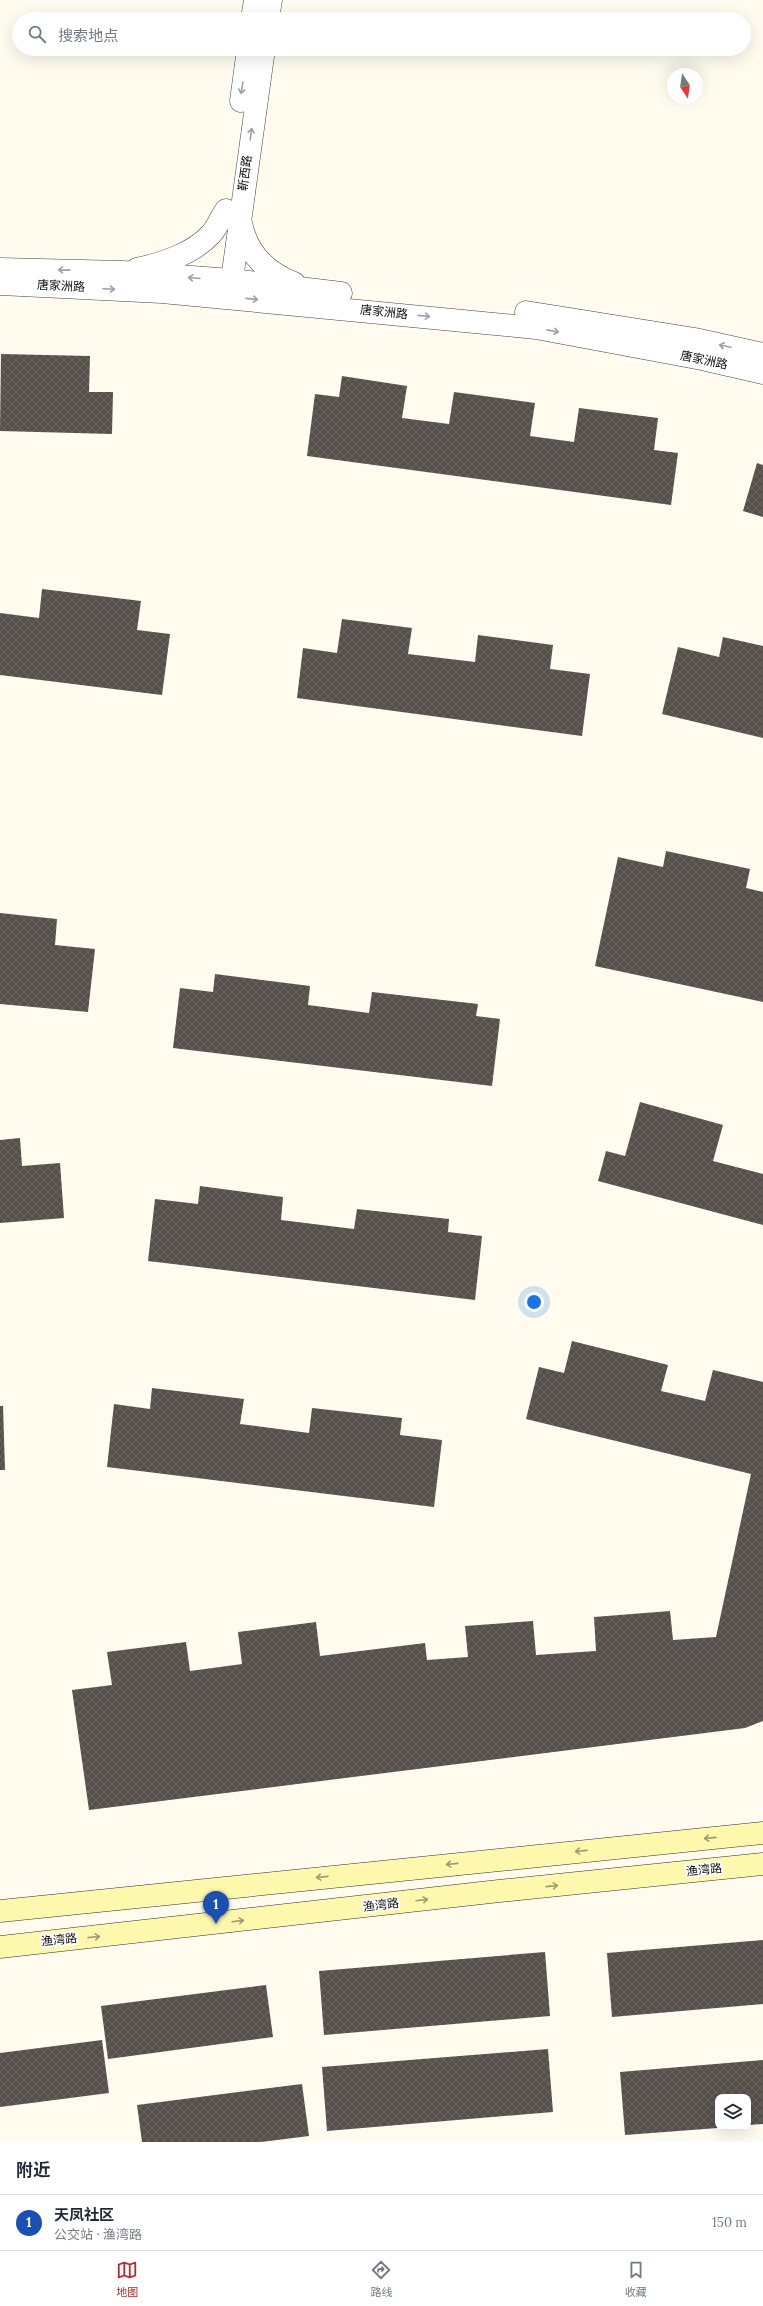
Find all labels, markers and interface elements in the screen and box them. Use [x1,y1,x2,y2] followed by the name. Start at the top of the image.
[12,12,751,56] search box
[26,23,48,45] icon: search
[58,26,118,45] text: 搜索地点
[667,68,703,104] north arrow
[238,81,246,94] one-way arrow
[247,128,255,141] one-way arrow
[235,154,254,192] street label: 靳西路
[58,267,71,274] one-way arrow
[188,274,201,281] one-way arrow
[37,277,85,294] street label: 唐家洲路
[102,285,115,292] one-way arrow
[245,296,258,303] one-way arrow
[359,302,409,321] street label: 唐家洲路
[417,313,430,320] one-way arrow
[546,327,559,335] one-way arrow
[719,341,732,349] one-way arrow
[679,347,729,372] street label: 唐家洲路
[524,1292,544,1312] your location
[704,1834,717,1842] one-way arrow
[575,1847,588,1855] one-way arrow
[685,1860,723,1879] street label: 渔湾路
[446,1861,459,1868] one-way arrow
[316,1874,329,1881] one-way arrow
[545,1882,558,1889] one-way arrow
[203,1891,229,1924] pin: 1
[362,1895,400,1914] street label: 渔湾路
[415,1896,428,1904] one-way arrow
[231,1917,244,1925] one-way arrow
[40,1930,78,1949] street label: 渔湾路
[87,1933,100,1940] one-way arrow
[715,2094,751,2130] map controls
[715,2094,751,2130] button: layers
[16,2159,50,2181] text: 附近
[54,2205,114,2224] text: 天凤社区
[26,2214,32,2231] text: 1
[712,2214,747,2231] text: 150 m
[54,2226,142,2243] text: 公交站 · 渔湾路
[116,2259,138,2299] tab: 地图
[370,2259,392,2299] tab: 路线
[625,2259,647,2299] tab: 收藏

